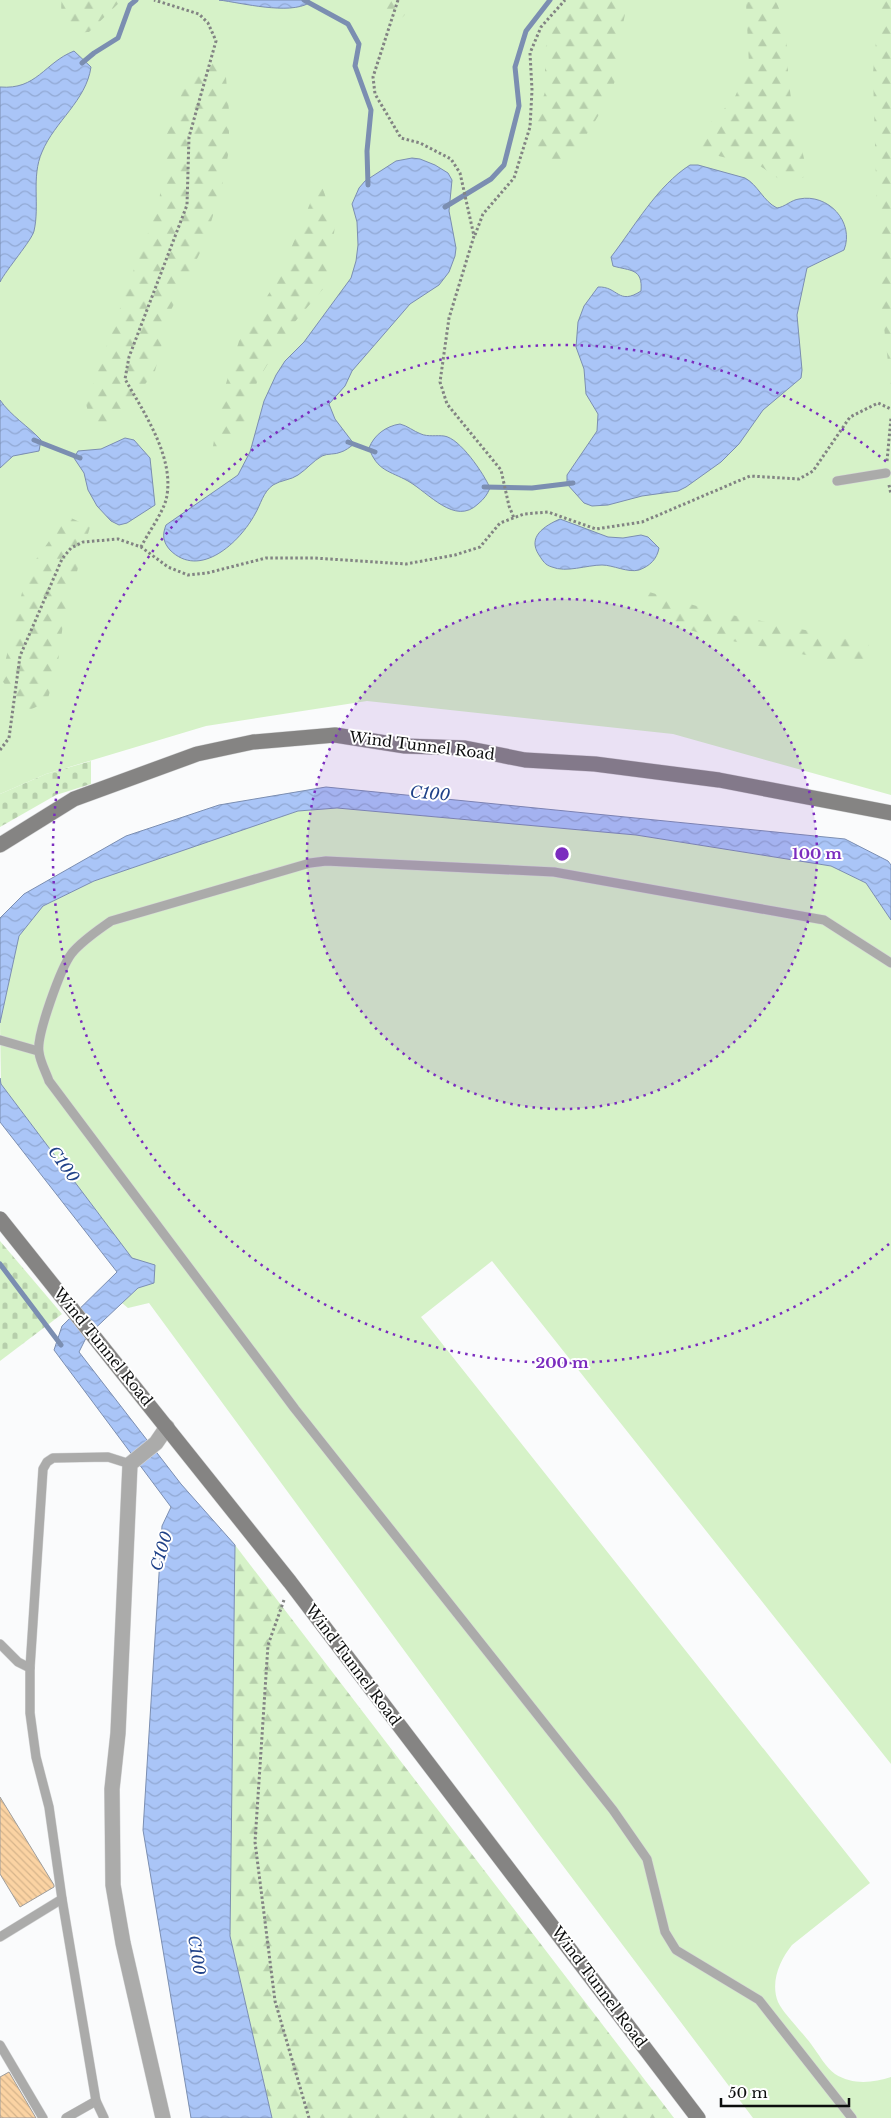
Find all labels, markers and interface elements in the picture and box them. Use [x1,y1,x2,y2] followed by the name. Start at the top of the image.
[347,727,496,764] street label: Wind Tunnel Road
[409,781,451,805] water label: C100
[792,844,842,863] text: 100 m
[553,845,571,863] centre of rings
[44,1142,84,1186] water label: C100
[49,1283,157,1410] street label: Wind Tunnel Road
[536,1353,589,1372] text: 200 m
[146,1528,177,1573] water label: C100
[301,1600,405,1729] street label: Wind Tunnel Road
[547,1922,651,2051] street label: Wind Tunnel Road
[184,1934,210,1977] water label: C100
[721,2076,848,2108] scale bar
[728,2083,768,2102] text: 50 m

